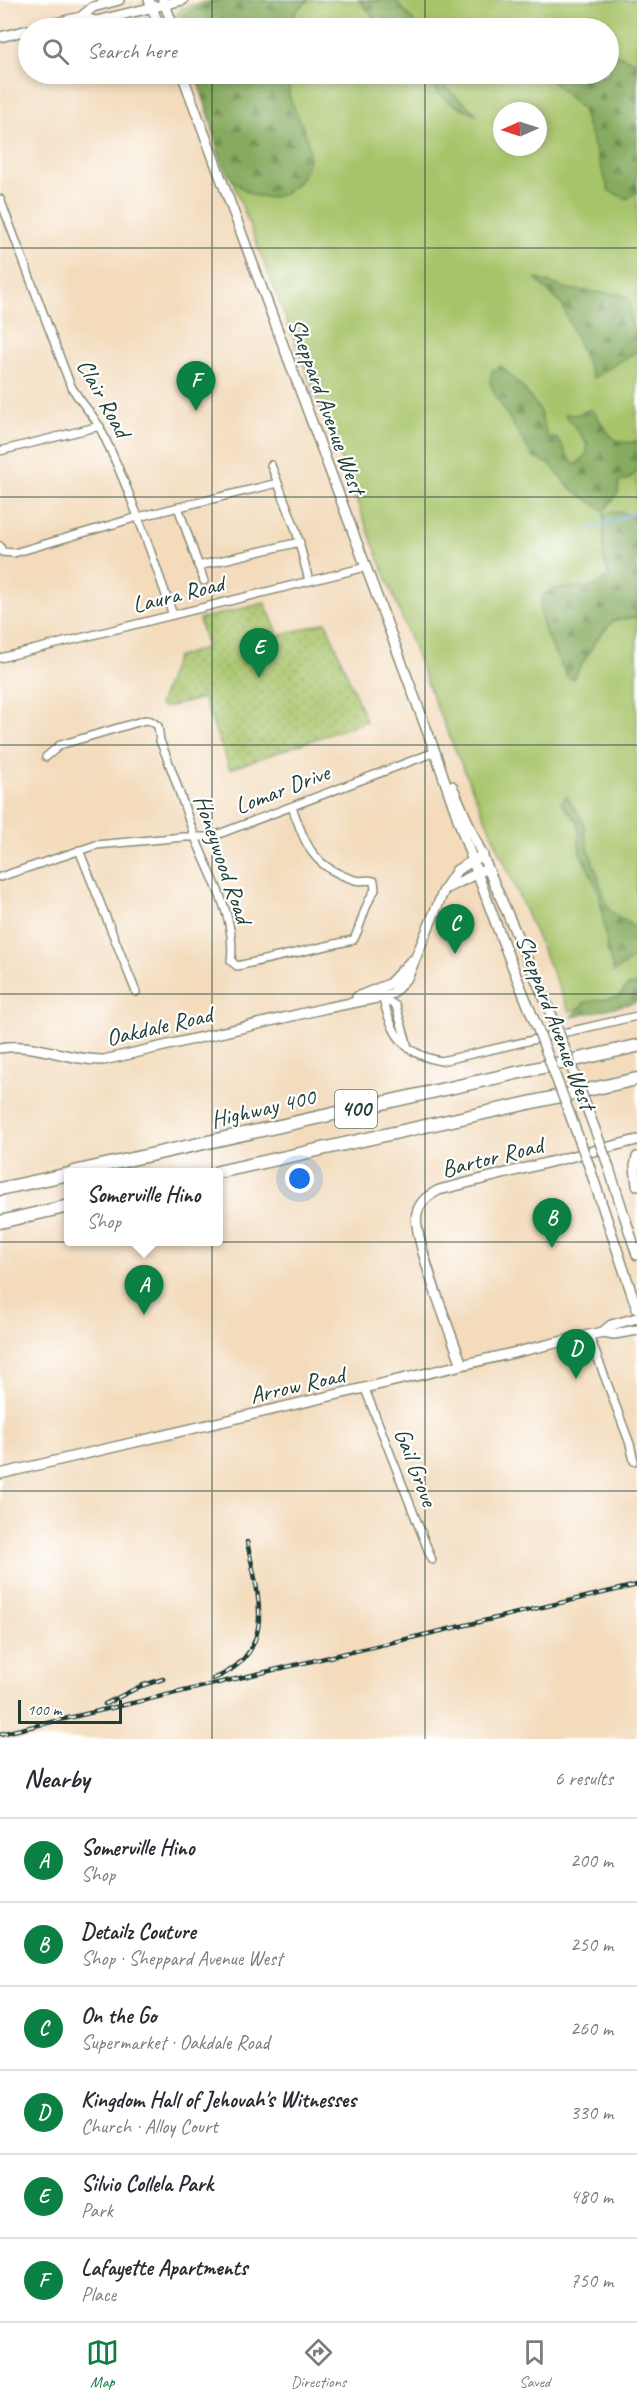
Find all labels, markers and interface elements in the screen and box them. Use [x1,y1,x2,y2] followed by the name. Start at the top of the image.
[18,18,619,84] search box
[39,35,72,68] icon: search
[87,37,177,65] text: Search here
[493,102,547,156] north arrow
[281,314,374,501] street label: Sheppard Avenue West
[70,353,140,446] street label: Clair Road
[176,362,216,411] pin: F
[129,567,230,620] street label: Laura Road
[240,628,278,678] pin: E
[230,756,336,821] street label: Lomar Drive
[187,791,260,930] street label: Honeywood Road
[436,904,474,954] pin: C
[509,930,604,1116] street label: Sheppard Avenue West
[103,998,218,1053] street label: Oakdale Road
[208,1081,320,1135] street label: Highway 400
[335,1090,377,1128] road number: 400
[438,1129,549,1184] street label: Bartor Road
[285,1164,314,1193] your location
[64,1168,223,1246] popup
[87,1181,200,1209] text: Somerville Hino
[532,1198,572,1248] pin: B
[87,1209,121,1234] text: Shop
[124,1266,164,1315] pin: A
[556,1330,596,1379] pin: D
[247,1359,351,1410] street label: Arrow Road
[387,1424,445,1512] street label: Gail Grove
[18,1697,122,1724] scale bar
[27,1700,61,1720] text: 100 m
[24,1762,89,1795] text: Nearby
[554,1766,613,1791] text: 6 results
[81,1834,195,1862] text: Somerville Hino
[38,1848,49,1873] text: A
[570,1848,613,1873] text: 200 m
[81,1862,115,1887] text: Shop
[81,1918,196,1946] text: Detailz Couture
[38,1932,49,1957] text: B
[570,1932,613,1957] text: 250 m
[81,1946,282,1971] text: Shop · Sheppard Avenue West
[81,2002,157,2030] text: On the Go
[39,2016,48,2041] text: C
[570,2016,613,2041] text: 260 m
[81,2030,269,2055] text: Supermarket · Oakdale Road
[81,2086,356,2114] text: Kingdom Hall of Jehovah's Witnesses
[38,2100,49,2125] text: D
[570,2100,613,2125] text: 330 m
[81,2114,218,2139] text: Church · Alloy Court
[81,2170,213,2198] text: Silvio Collela Park
[38,2184,49,2209] text: E
[570,2184,613,2209] text: 480 m
[81,2198,113,2223] text: Park
[81,2254,248,2282] text: Lafayette Apartments
[39,2268,48,2293] text: F
[570,2268,613,2293] text: 750 m
[81,2282,116,2307] text: Place
[86,2336,119,2392] tab: Map
[291,2336,346,2392] tab: Directions
[518,2336,551,2392] tab: Saved

